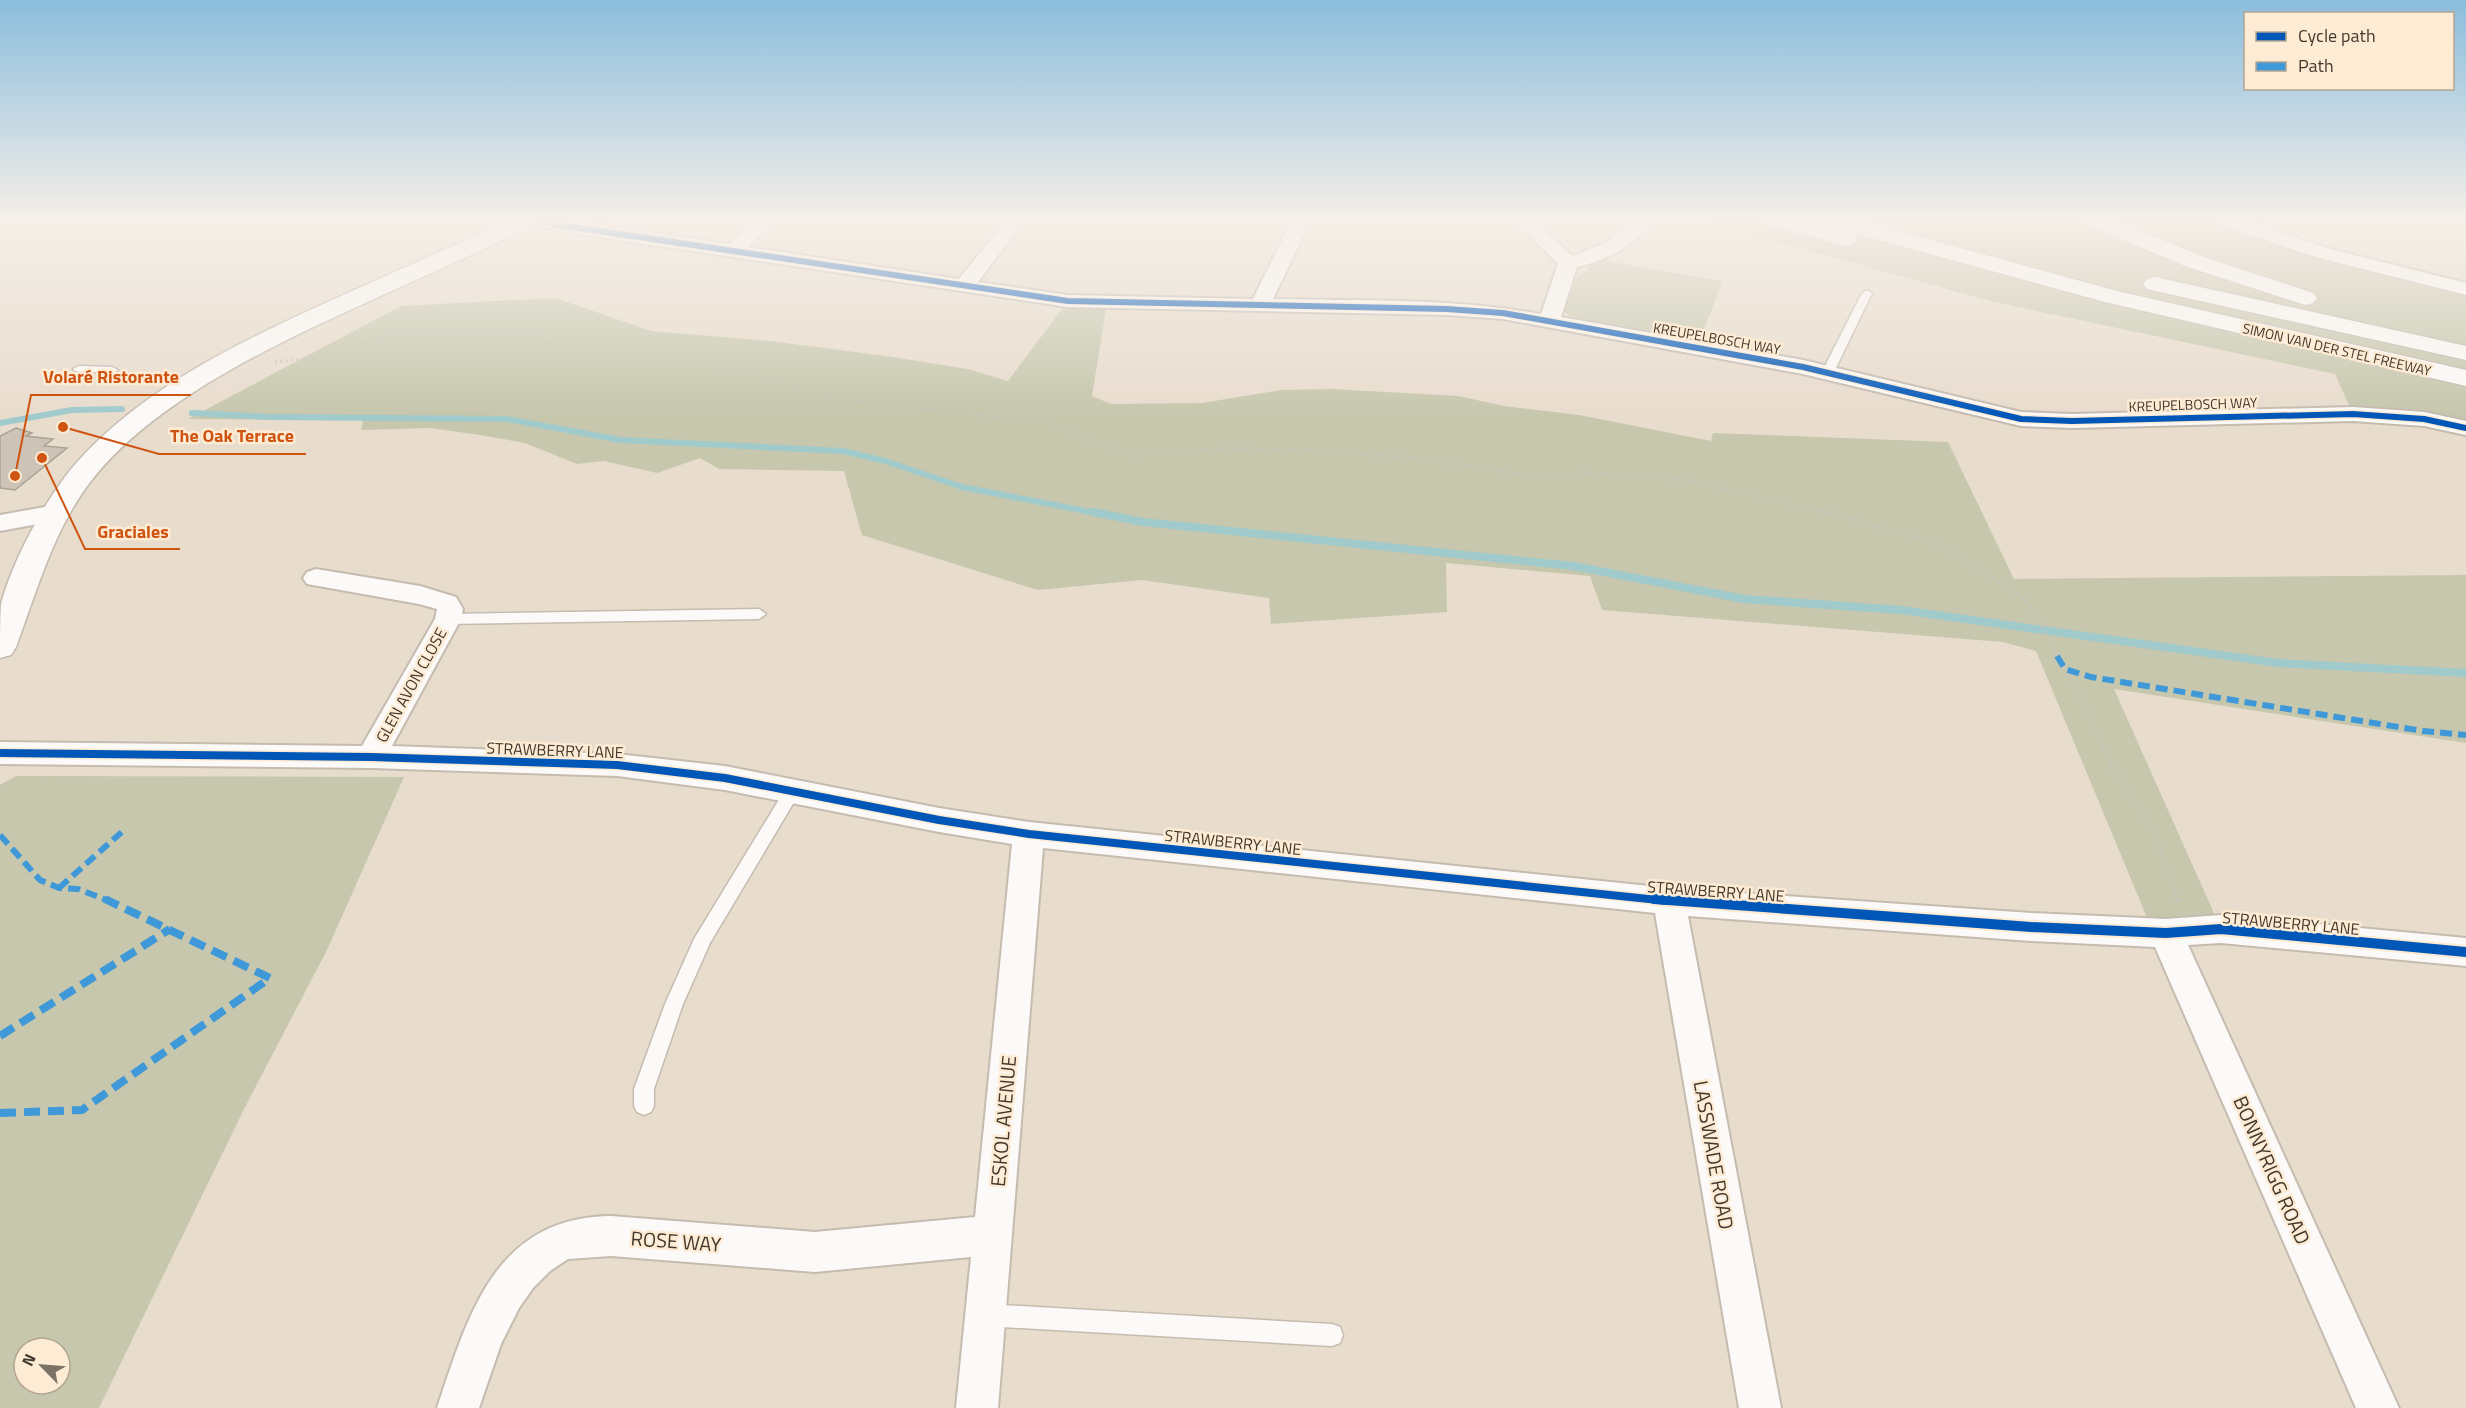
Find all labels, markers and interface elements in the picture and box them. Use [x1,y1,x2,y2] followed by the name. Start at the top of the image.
[2244,12,2454,90] legend
[2298,22,2376,49] text: Cycle path
[2298,52,2334,79] text: Path
[1652,316,1783,360] street label: KREUPELBOSCH WAY
[2241,317,2434,381] street label: SIMON VAN DER STEL FREEWAY
[31,359,191,395] callout: Volaré Ristorante
[43,363,179,390] text: Volaré Ristorante
[2128,391,2258,417] street label: KREUPELBOSCH WAY
[159,418,306,454] callout: The Oak Terrace
[170,422,294,449] text: The Oak Terrace
[85,513,180,549] callout: Graciales
[97,518,169,545] text: Graciales
[369,623,453,747] street label: GLEN AVON CLOSE
[486,736,624,764] street label: STRAWBERRY LANE
[1163,823,1303,861] street label: STRAWBERRY LANE
[1647,874,1785,908] street label: STRAWBERRY LANE
[2222,905,2361,941] street label: STRAWBERRY LANE
[982,1054,1024,1188] street label: ESKOL AVENUE
[1686,1078,1742,1232] street label: LASSWADE ROAD
[2225,1091,2319,1249] street label: BONNYRIGG ROAD
[630,1222,723,1260] street label: ROSE WAY
[12,1336,72,1396] north arrow
[15,1350,42,1370] text: N

